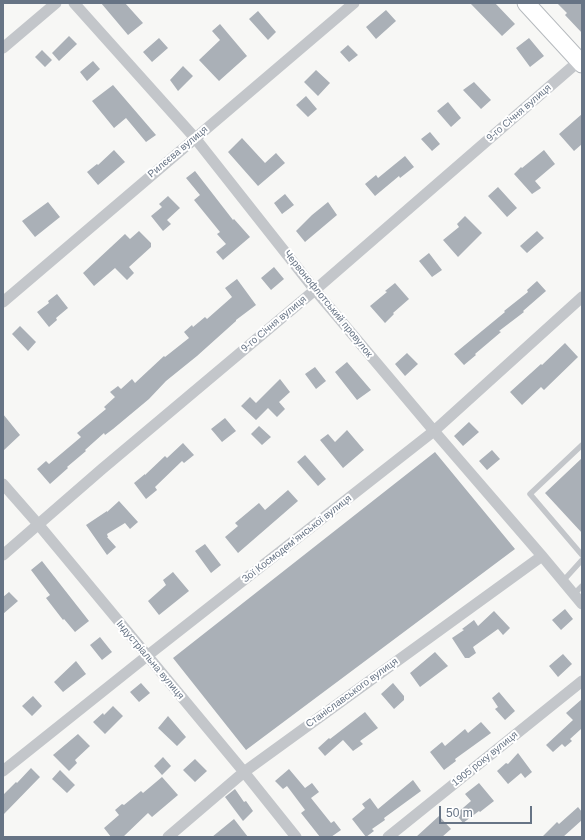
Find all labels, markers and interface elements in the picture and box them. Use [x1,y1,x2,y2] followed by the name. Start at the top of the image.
[484,82,554,144] street label: 9-го Січня вулиця
[146,124,210,180] street label: Рилєєва вулиця
[281,248,375,360] street label: Червонофлотський провулок
[239,293,309,355] street label: 9-го Січня вулиця
[240,493,354,585] street label: Зої Космодем’янської вулиця
[113,618,187,702] street label: Індустріальна вулиця
[304,656,400,730] street label: Станіславського вулиця
[450,729,520,789] street label: 1905 року вулиця
[441,798,534,824] scale bar
[446,806,473,820] text: 50 m

